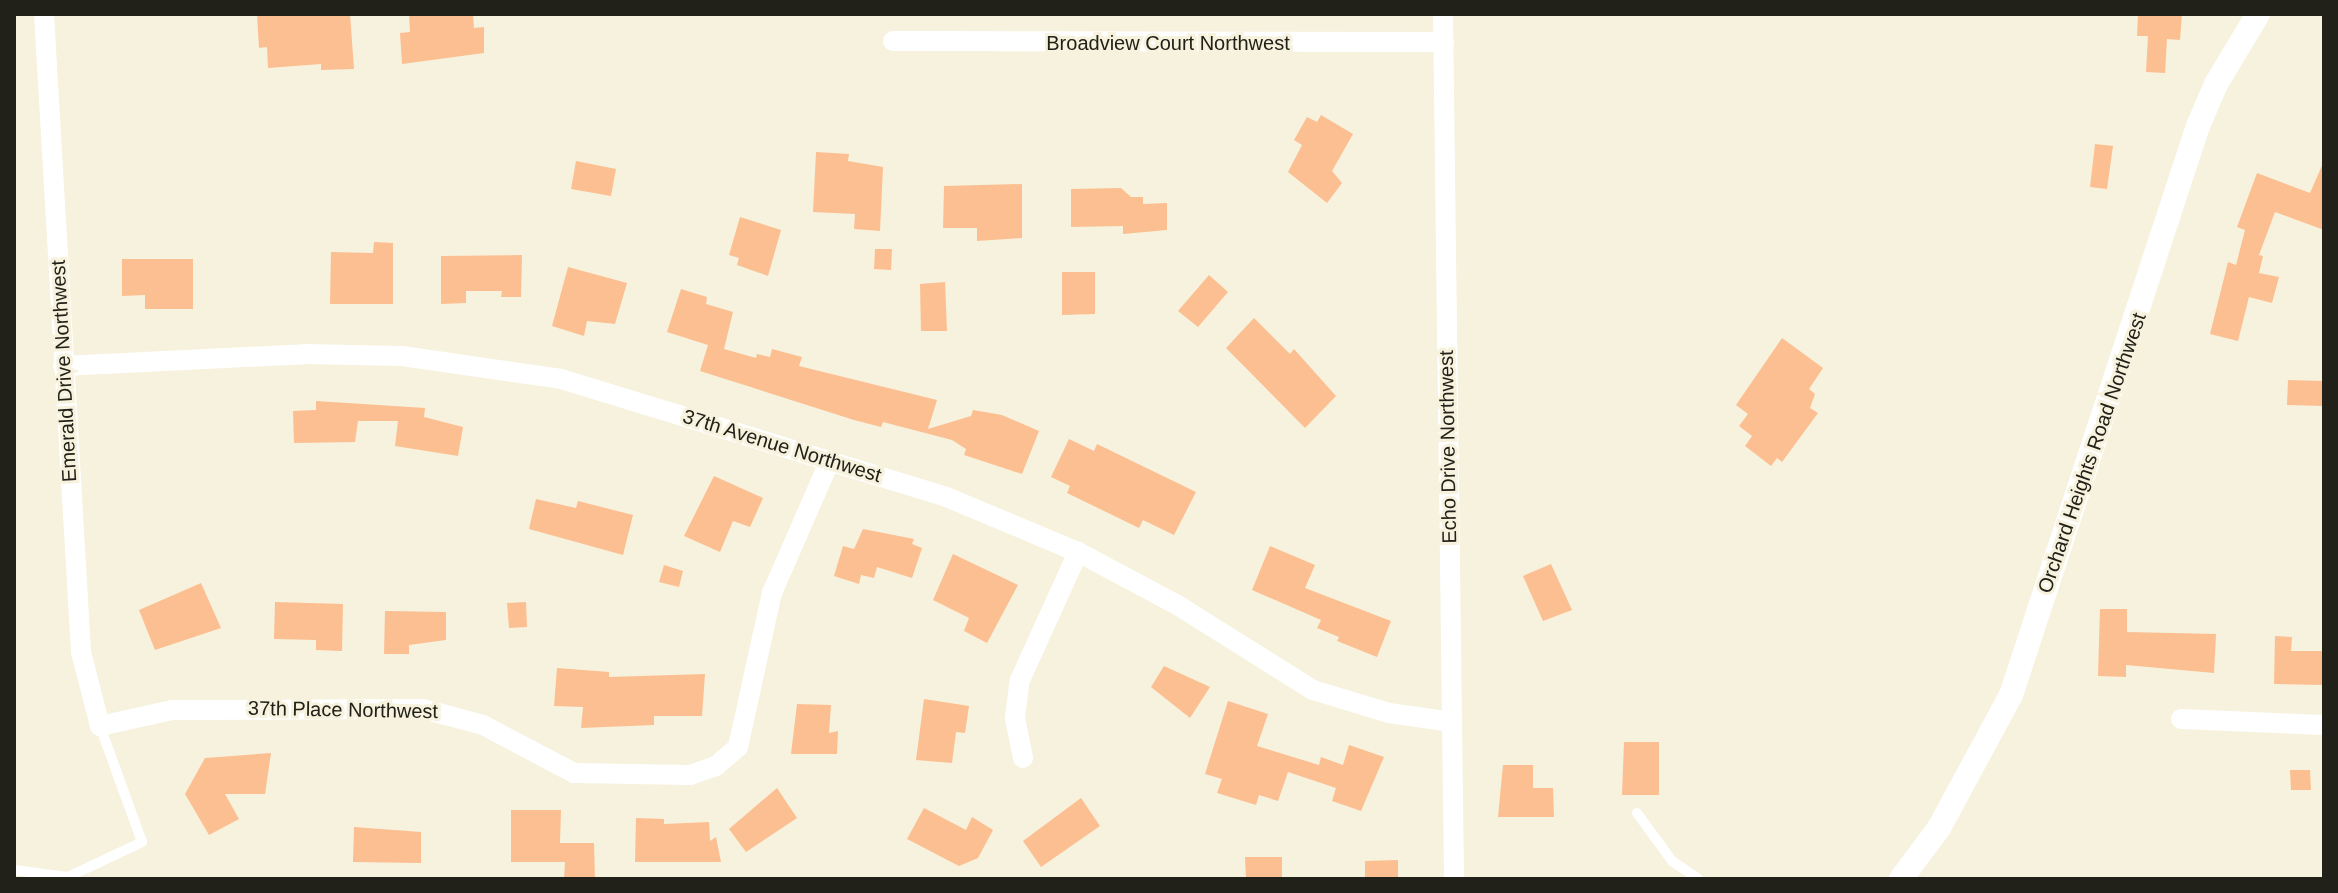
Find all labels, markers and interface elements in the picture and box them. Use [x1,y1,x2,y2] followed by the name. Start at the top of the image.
[1046,31,1290,55] street label: Broadview Court Northwest
[46,259,82,483] street label: Emerald Drive Northwest
[2033,310,2151,596] street label: Orchard Heights Road Northwest
[1434,350,1462,544] street label: Echo Drive Northwest
[679,404,885,488] street label: 37th Avenue Northwest
[248,696,438,724] street label: 37th Place Northwest

